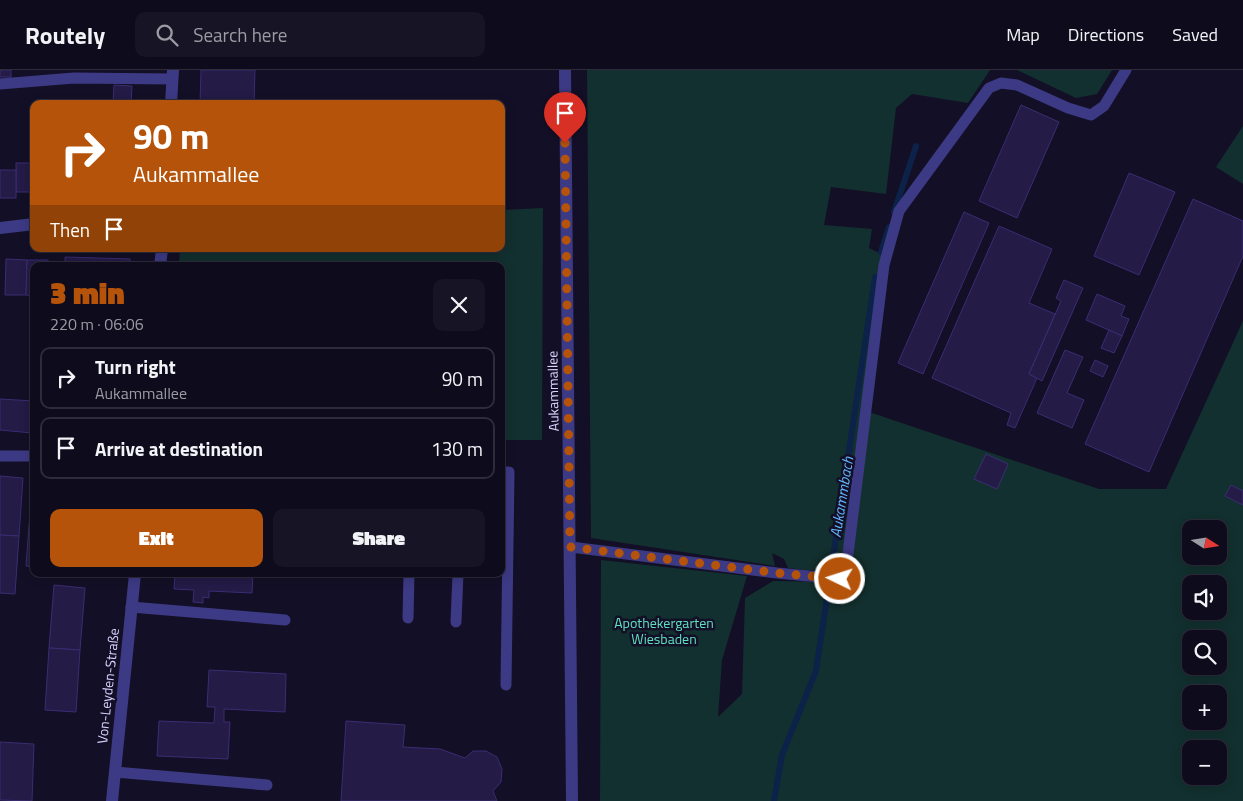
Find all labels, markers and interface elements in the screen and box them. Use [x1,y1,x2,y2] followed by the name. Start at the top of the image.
[135,12,485,57] search box
[25,17,105,53] text: Routely
[193,20,287,49] text: Search here
[153,21,181,49] icon: search
[1006,21,1040,48] text: Map
[1068,21,1144,48] text: Directions
[1172,21,1218,48] text: Saved
[544,92,586,143] pin
[551,99,579,127] icon: arrive
[133,109,209,163] text: 90 m
[50,120,115,185] icon: right
[133,157,259,191] text: Aukammallee
[50,215,90,244] text: Then
[100,215,128,243] icon: arrive
[50,270,125,316] text: 3 min
[433,279,485,331] button: close
[50,312,144,336] text: 220 m · 06:06
[541,351,564,431] street label: Aukammallee
[95,352,176,381] text: Turn right
[52,364,80,392] icon: right
[442,364,483,393] text: 90 m
[95,381,187,405] text: Aukammallee
[52,434,80,462] icon: arrive
[95,434,263,463] text: Arrive at destination
[431,434,483,463] text: 130 m
[824,454,859,539] water label: Aukammbach
[50,509,263,567] button: Exit
[273,509,485,567] button: Share
[1182,520,1228,565] north arrow
[1182,520,1227,785] map controls
[813,552,865,604] position arrow
[1182,575,1227,620] button: sound
[614,612,714,649] park label: Apothekergarten Wiesbaden
[91,627,124,745] street label: Von-Leyden-Straße
[1182,630,1227,675] button: search
[1182,685,1227,730] button: +
[1182,740,1227,785] button: −

